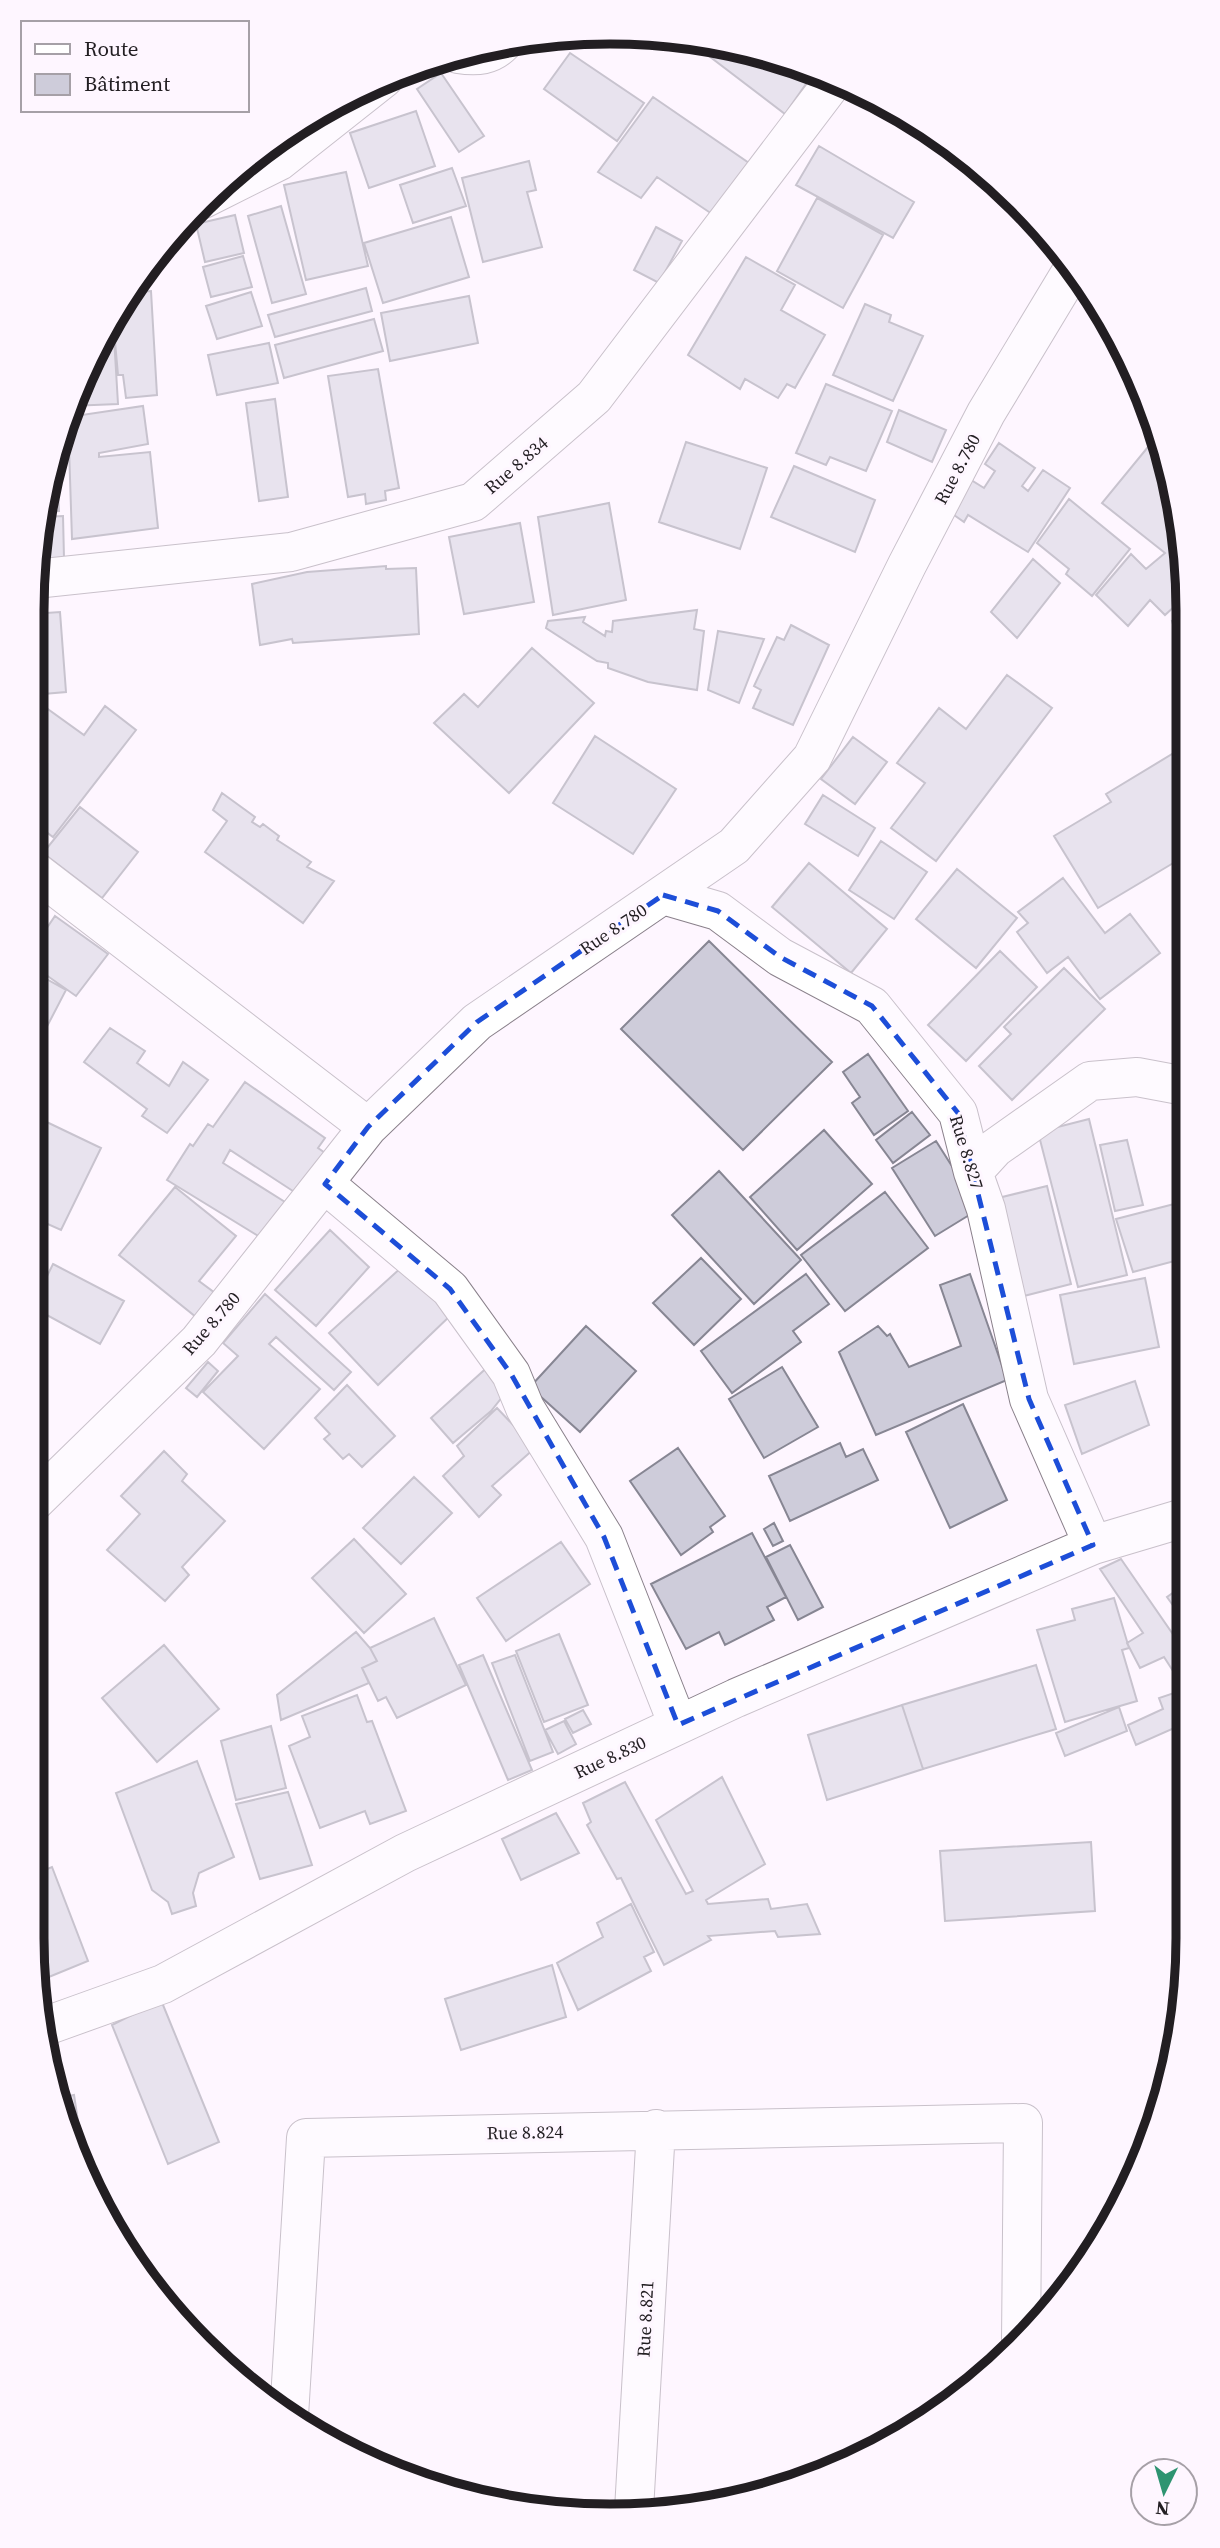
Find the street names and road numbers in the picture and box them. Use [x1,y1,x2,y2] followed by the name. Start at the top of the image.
[928,429,986,509] street label: Rue 8.780
[479,430,553,500] street label: Rue 8.834
[574,897,652,961] street label: Rue 8.780
[944,1112,990,1192] street label: Rue 8.827
[176,1286,246,1360] street label: Rue 8.780
[570,1729,650,1785] street label: Rue 8.830
[486,2119,564,2145] street label: Rue 8.824
[631,2280,659,2358] street label: Rue 8.821

